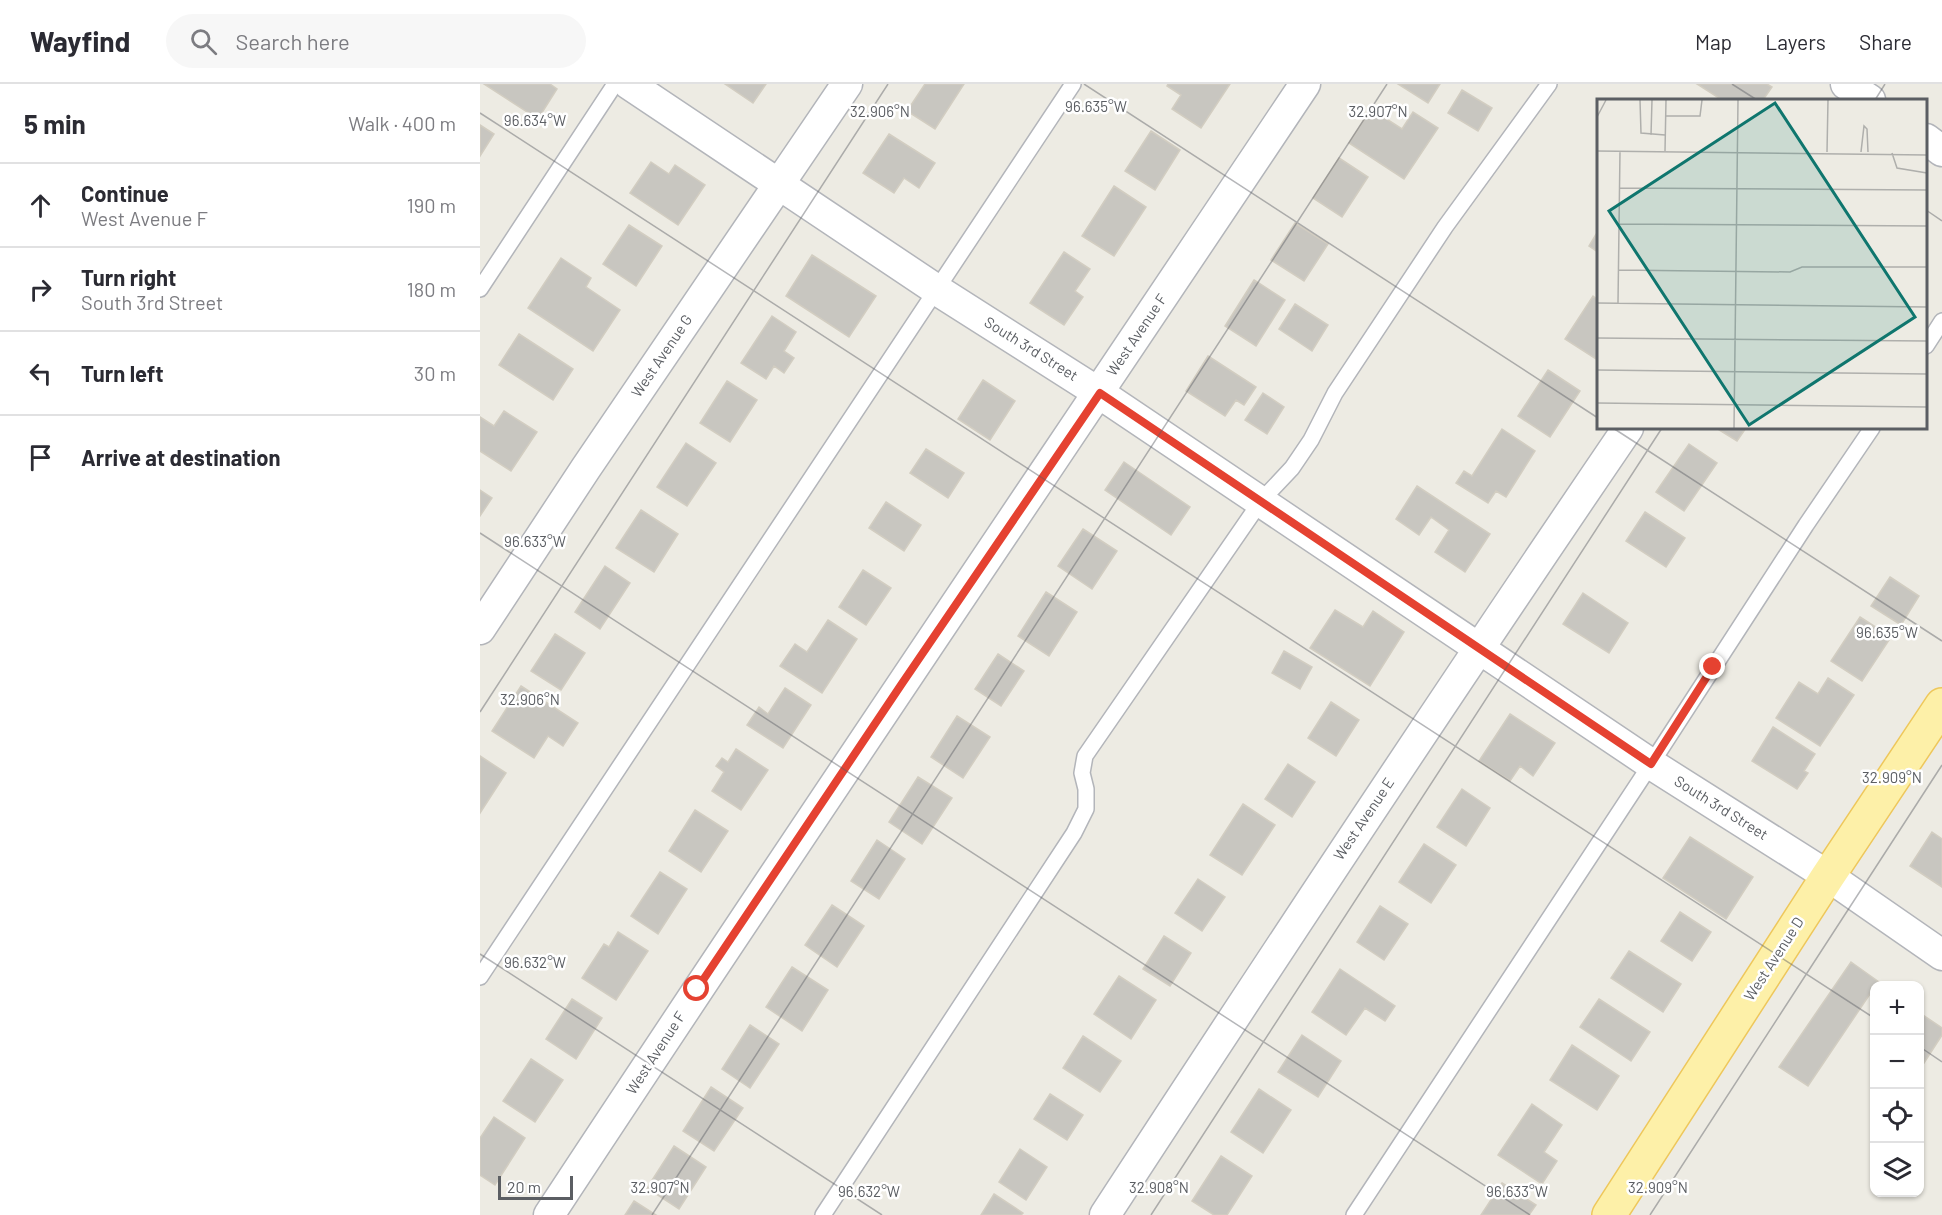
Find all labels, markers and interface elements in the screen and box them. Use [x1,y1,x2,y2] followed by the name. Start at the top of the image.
[166,14,586,68] search box
[30,24,130,58] text: Wayfind
[187,25,220,58] icon: search
[235,28,350,54] text: Search here
[1695,29,1732,54] text: Map
[1765,29,1826,54] text: Layers
[1859,29,1912,54] text: Share
[1065,97,1127,115] text: 96.635°W
[1597,99,1927,429] inset map
[850,102,910,120] text: 32.906°N
[1348,102,1408,120] text: 32.907°N
[24,108,86,139] text: 5 min
[348,111,456,135] text: Walk · 400 m
[504,111,566,129] text: 96.634°W
[81,180,169,206] text: Continue
[24,189,57,222] icon: ahead
[407,193,456,217] text: 190 m
[81,206,208,230] text: West Avenue F
[81,264,176,290] text: Turn right
[24,273,57,306] icon: right
[407,277,456,301] text: 180 m
[81,290,223,314] text: South 3rd Street
[1102,290,1171,379] street label: West Avenue F
[627,311,695,400] street label: West Avenue G
[981,312,1082,384] street label: South 3rd Street
[24,357,57,390] icon: left
[81,360,164,386] text: Turn left
[414,361,456,385] text: 30 m
[24,441,57,474] icon: arrive
[81,444,280,470] text: Arrive at destination
[504,532,566,550] text: 96.633°W
[1856,623,1918,641] text: 96.635°W
[1699,653,1725,679] route end
[500,690,560,708] text: 32.906°N
[1862,768,1922,786] text: 32.909°N
[1671,771,1772,843] street label: South 3rd Street
[1329,774,1397,863] street label: West Avenue E
[1739,913,1807,1004] street label: West Avenue D
[504,953,566,971] text: 96.632°W
[683,975,709,1001] route start
[1870,981,1924,1197] map controls
[1870,981,1924,1035] button: +
[622,1007,689,1097] street label: West Avenue F
[1870,1035,1924,1089] button: −
[1870,1089,1924,1143] button: locate
[1870,1143,1924,1197] button: layers
[498,1173,573,1200] scale bar
[507,1177,541,1196] text: 20 m
[630,1178,690,1196] text: 32.907°N
[1129,1178,1189,1196] text: 32.908°N
[1628,1178,1688,1196] text: 32.909°N
[838,1182,900,1200] text: 96.632°W
[1486,1182,1548,1200] text: 96.633°W

